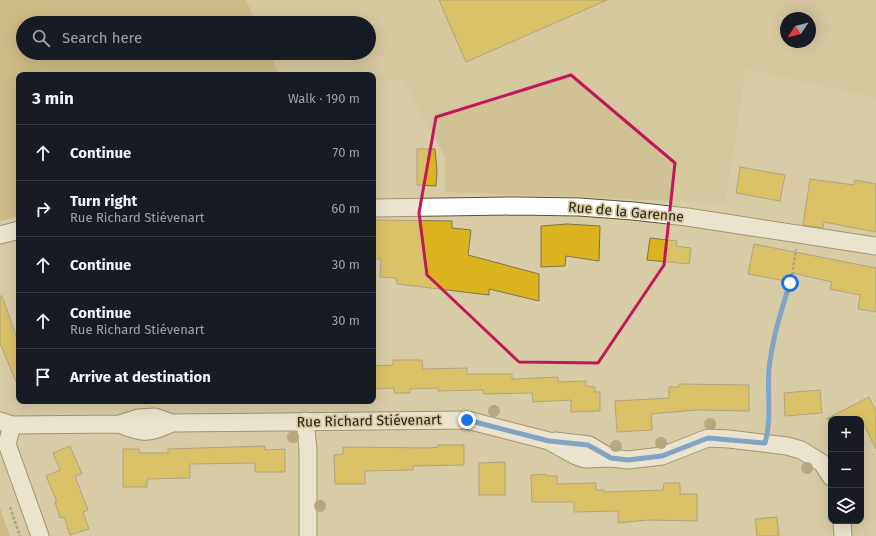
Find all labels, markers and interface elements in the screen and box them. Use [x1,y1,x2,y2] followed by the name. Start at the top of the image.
[780,12,816,48] north arrow
[16,16,376,60] search box
[30,27,52,49] icon: search
[62,29,142,47] text: Search here
[32,88,74,109] text: 3 min
[288,91,360,106] text: Walk · 190 m
[32,142,54,164] icon: ahead
[70,144,131,162] text: Continue
[333,145,360,160] text: 70 m
[70,192,137,210] text: Turn right
[32,198,54,220] icon: right
[567,198,685,226] street label: Rue de la Garenne
[331,201,360,216] text: 60 m
[70,210,205,225] text: Rue Richard Stiévenart
[32,254,54,276] icon: ahead
[70,256,131,274] text: Continue
[332,257,360,272] text: 30 m
[781,274,799,292] route start
[70,304,131,322] text: Continue
[32,310,54,332] icon: ahead
[332,313,360,328] text: 30 m
[70,322,205,337] text: Rue Richard Stiévenart
[32,366,54,388] icon: arrive
[70,368,211,386] text: Arrive at destination
[296,411,443,431] street label: Rue Richard Stiévenart
[458,411,476,429] route end
[828,416,864,524] map controls
[828,416,864,452] button: +
[828,452,864,488] button: −
[828,488,864,524] button: layers

